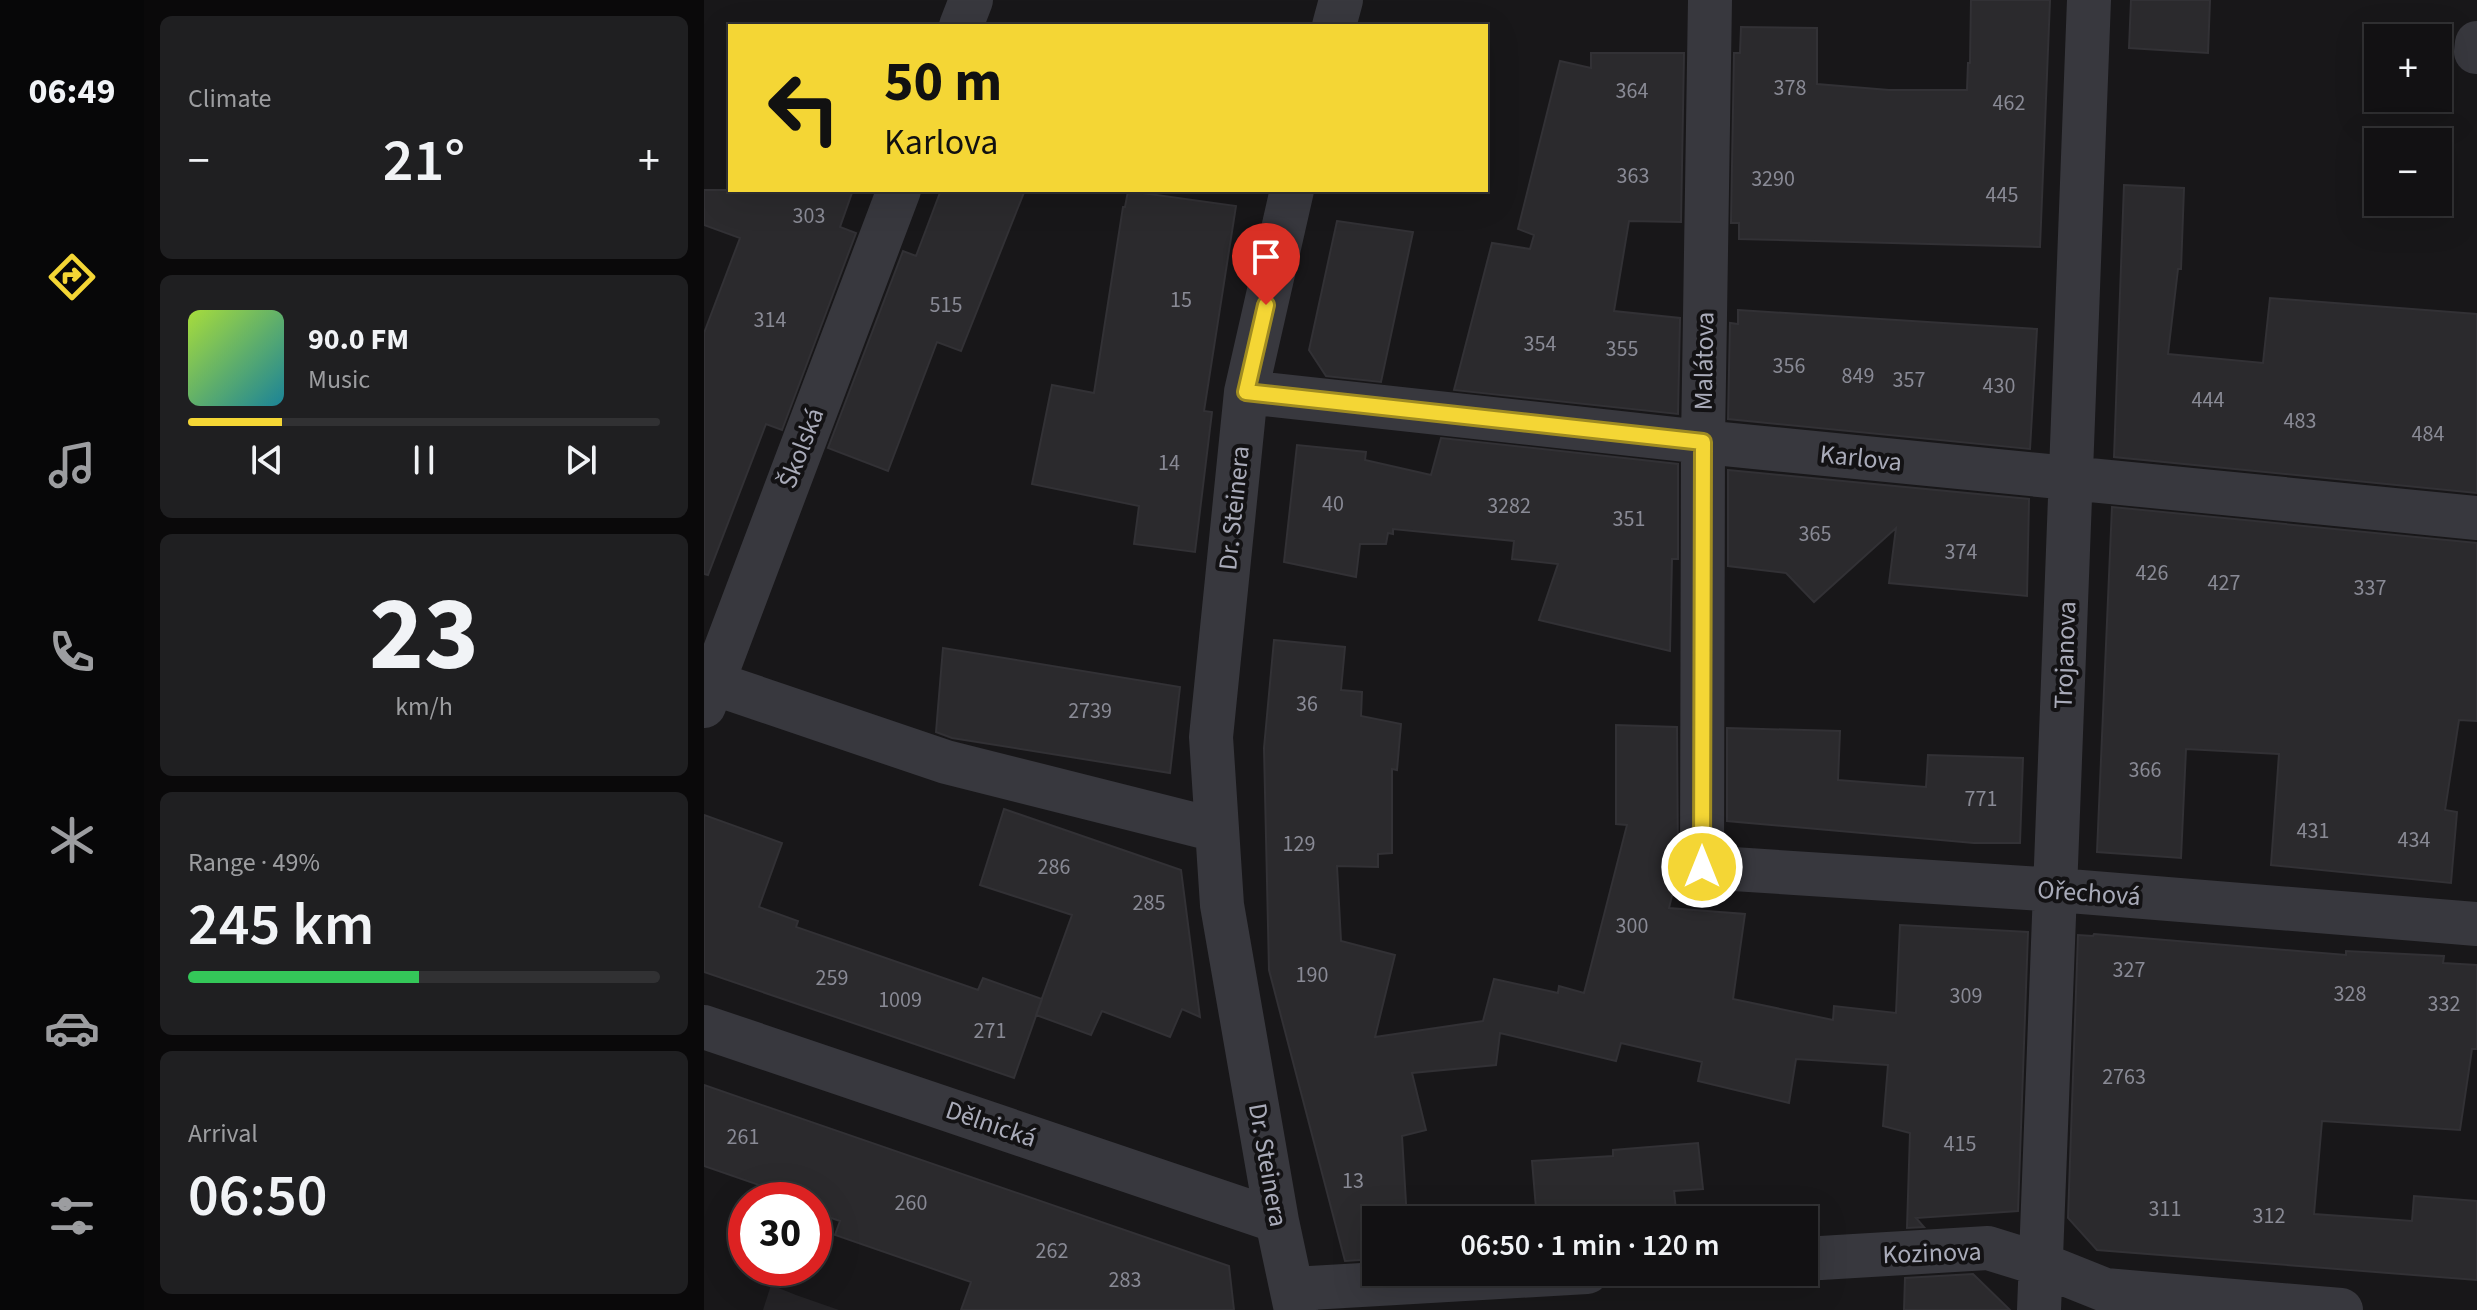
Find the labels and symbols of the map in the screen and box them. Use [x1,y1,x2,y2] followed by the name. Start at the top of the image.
[1774,72,1806,104] house number: 378
[1616,75,1648,107] house number: 364
[1993,87,2025,119] house number: 462
[1617,160,1649,192] house number: 363
[1751,163,1795,195] house number: 3290
[1986,179,2018,211] house number: 445
[793,200,825,232] house number: 303
[1232,223,1300,305] pin
[1170,284,1192,316] house number: 15
[930,289,962,321] house number: 515
[754,304,786,336] house number: 314
[1685,311,1723,411] street label: Malátova
[1524,328,1556,360] house number: 354
[1606,333,1638,365] house number: 355
[1773,350,1805,382] house number: 356
[1842,360,1874,392] house number: 849
[1893,364,1925,396] house number: 357
[1983,370,2015,402] house number: 430
[2192,384,2224,416] house number: 444
[769,402,833,494] street label: Školská
[2284,405,2316,437] house number: 483
[2412,418,2444,450] house number: 484
[1818,435,1904,481] street label: Karlova
[1209,444,1259,572] street label: Dr. Steinera
[1158,447,1180,479] house number: 14
[1322,488,1344,520] house number: 40
[1487,490,1531,522] house number: 3282
[1613,503,1645,535] house number: 351
[1799,518,1831,550] house number: 365
[1945,536,1977,568] house number: 374
[2136,557,2168,589] house number: 426
[2208,567,2240,599] house number: 427
[2354,572,2386,604] house number: 337
[2045,600,2085,710] street label: Trojanova
[1296,688,1318,720] house number: 36
[1068,695,1112,727] house number: 2739
[2129,754,2161,786] house number: 366
[1965,783,1997,815] house number: 771
[2297,815,2329,847] house number: 431
[2398,824,2430,856] house number: 434
[1660,825,1744,909] position arrow
[1283,828,1315,860] house number: 129
[1038,851,1070,883] house number: 286
[2036,871,2142,915] street label: Ořechová
[1133,887,1165,919] house number: 285
[1616,910,1648,942] house number: 300
[2113,954,2145,986] house number: 327
[1296,959,1328,991] house number: 190
[816,962,848,994] house number: 259
[2334,978,2366,1010] house number: 328
[1950,980,1982,1012] house number: 309
[878,984,922,1016] house number: 1009
[2428,988,2460,1020] house number: 332
[974,1015,1006,1047] house number: 271
[2102,1061,2146,1093] house number: 2763
[941,1091,1041,1157] street label: Dělnická
[1239,1100,1297,1230] street label: Dr. Steinera
[727,1121,759,1153] house number: 261
[1944,1128,1976,1160] house number: 415
[1342,1165,1364,1197] house number: 13
[728,1182,832,1286] speed limit sign: 30
[895,1187,927,1219] house number: 260
[2149,1193,2181,1225] house number: 311
[2253,1200,2285,1232] house number: 312
[1882,1233,1982,1273] street label: Kozinova
[1036,1235,1068,1267] house number: 262
[1109,1264,1141,1296] house number: 283

